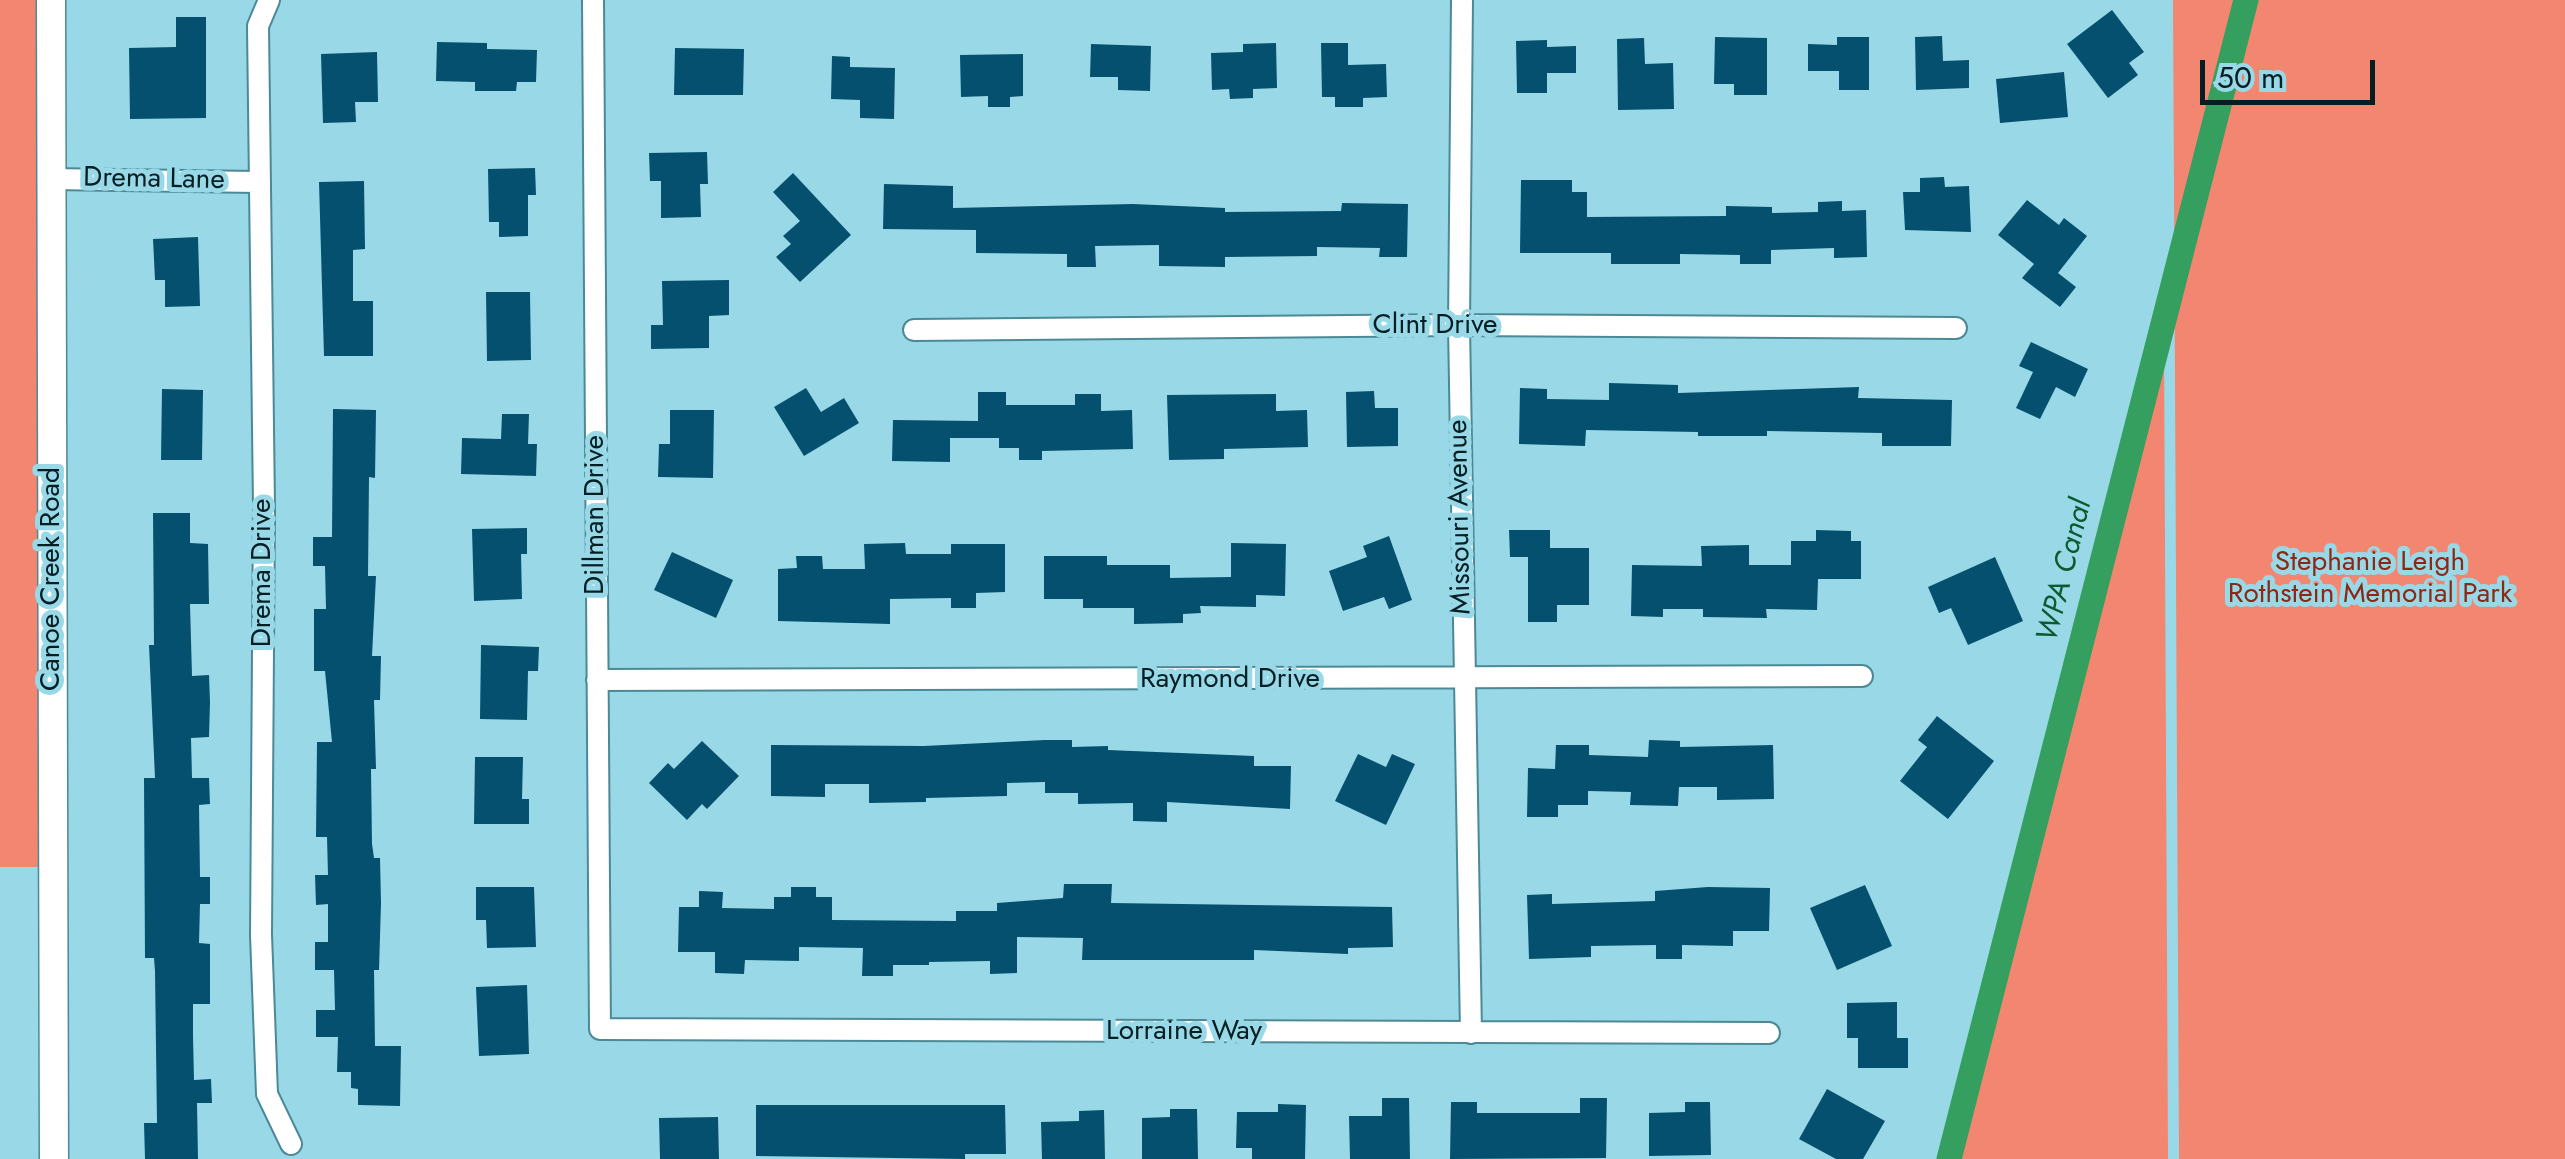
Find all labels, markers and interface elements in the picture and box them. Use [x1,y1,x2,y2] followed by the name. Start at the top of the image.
[2205,40,2380,102] scale bar
[2217,56,2284,99] text: 50 m
[83,162,225,198] street label: Drema Lane
[1373,309,1497,343] street label: Clint Drive
[1443,419,1479,615] street label: Missouri Avenue
[579,435,613,595] street label: Dillman Drive
[35,467,69,691] street label: Canoe Creek Road
[2031,496,2101,646] water label: WPA Canal
[246,499,280,647] street label: Drema Drive
[2228,546,2512,612] park label: Stephanie Leigh Rothstein Memorial Park
[1140,663,1320,697] street label: Raymond Drive
[1106,1015,1262,1049] street label: Lorraine Way

